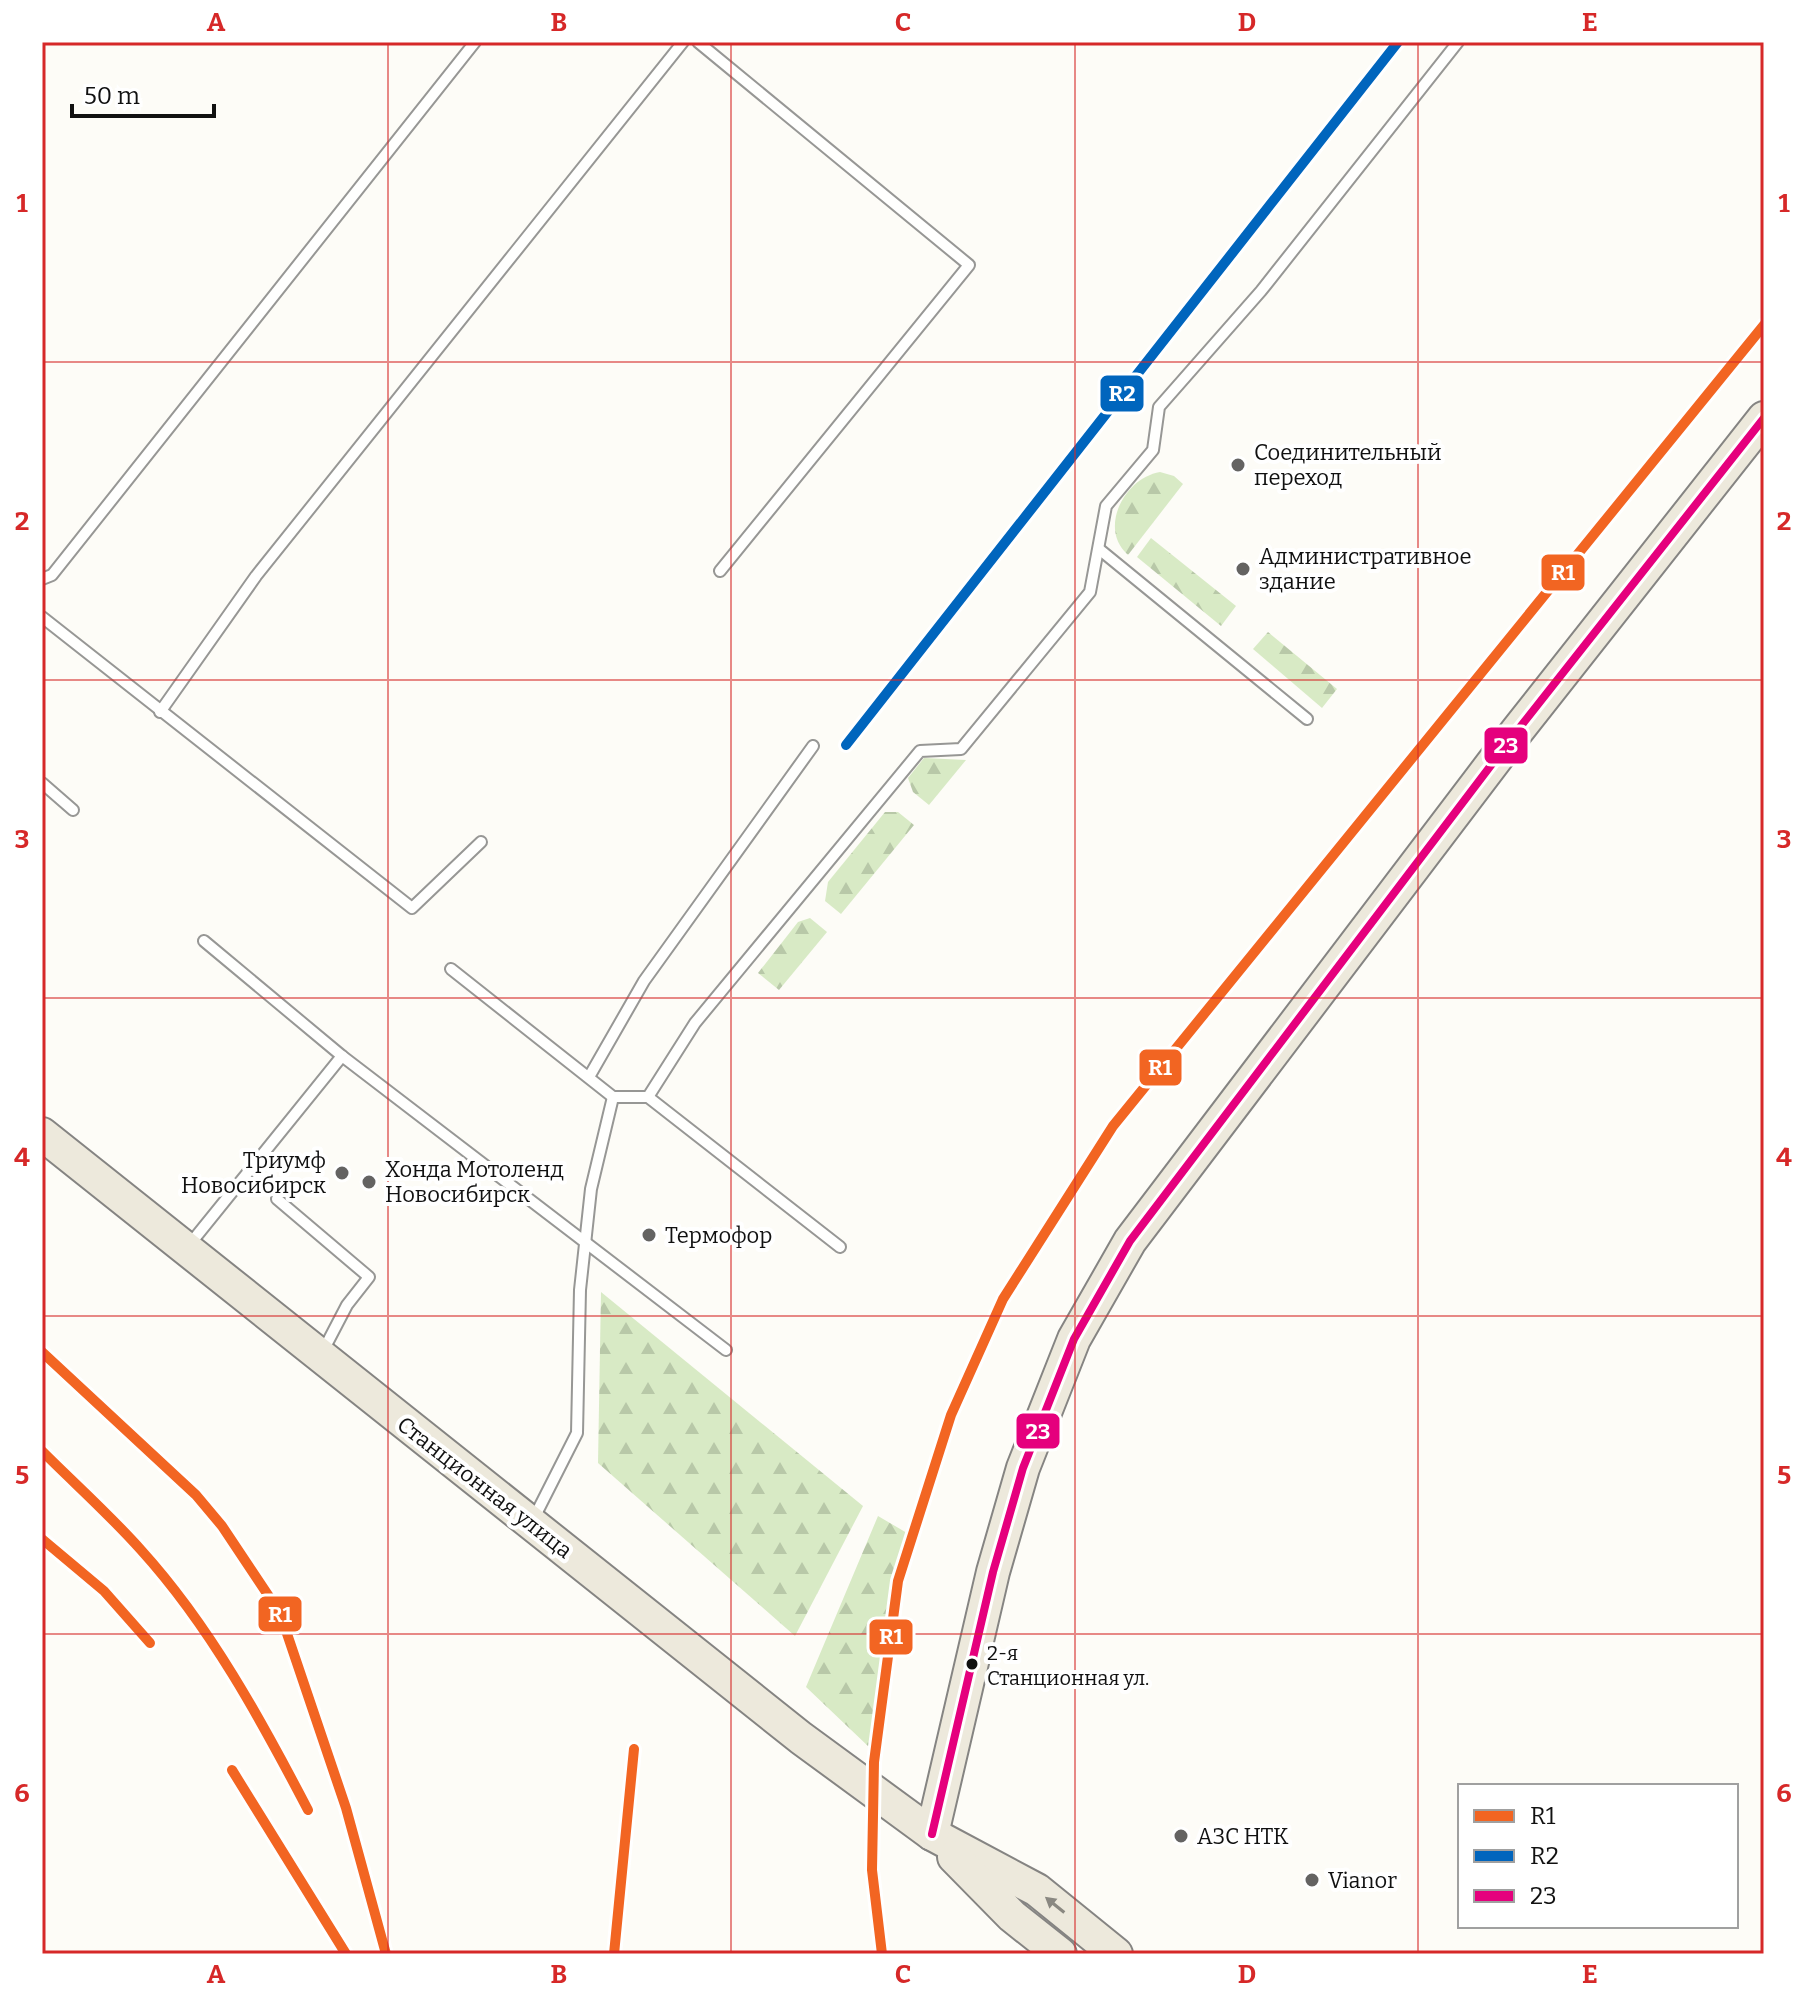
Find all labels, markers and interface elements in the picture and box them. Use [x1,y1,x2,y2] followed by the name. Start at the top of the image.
[207,7,226,38] text: A
[551,7,567,38] text: B
[895,7,911,38] text: C
[1238,7,1256,38] text: D
[1582,7,1598,38] text: E
[72,68,214,118] scale bar
[84,82,140,110] text: 50 m
[16,188,28,219] text: 1
[1778,188,1790,219] text: 1
[1099,374,1145,413] line badge: R2
[1108,380,1136,407] text: R2
[1254,439,1442,491] place label: Соединительный переход
[1229,456,1247,474] marker: Соединительный переход
[15,506,29,537] text: 2
[1777,506,1791,537] text: 2
[1259,543,1472,595] place label: Административное здание
[1540,553,1586,592] line badge: R1
[1551,559,1576,586] text: R1
[1234,560,1252,578] marker: Административное здание
[1483,726,1529,765] line badge: 23
[1493,732,1519,759] text: 23
[15,824,29,855] text: 3
[1777,824,1791,855] text: 3
[1138,1048,1183,1087] line badge: R1
[1148,1054,1173,1081] text: R1
[14,1142,30,1173] text: 4
[1776,1142,1792,1173] text: 4
[181,1147,326,1199] place label: Триумф Новосибирск
[385,1156,564,1208] place label: Хонда Мотоленд Новосибирск
[333,1164,351,1182] marker: Триумф Новосибирск
[360,1173,378,1191] marker: Хонда Мотоленд Новосибирск
[665,1222,772,1249] place label: Термофор
[640,1226,658,1244] marker: Термофор
[392,1411,578,1564] street label: Станционная улица
[1015,1412,1061,1450] line badge: 23
[1025,1418,1051,1445] text: 23
[15,1460,29,1491] text: 5
[1777,1460,1791,1491] text: 5
[257,1595,303,1633] line badge: R1
[268,1601,293,1628] text: R1
[868,1618,914,1656] line badge: R1
[879,1623,904,1650] text: R1
[987,1641,1149,1690] place label: 2-я Станционная ул.
[964,1656,980,1672] marker: 2-я Станционная ул.
[14,1778,30,1809] text: 6
[1776,1778,1792,1809] text: 6
[1458,1784,1738,1928] legend
[1530,1802,1556,1830] text: R1
[1197,1823,1289,1850] place label: АЗС НТК
[1172,1827,1190,1845] marker: АЗС НТК
[1530,1842,1559,1870] text: R2
[1328,1867,1397,1894] place label: Vianor
[1303,1871,1321,1889] marker: Vianor
[1530,1882,1557,1910] text: 23
[1045,1897,1065,1914] one-way arrow
[207,1959,226,1990] text: A
[551,1959,567,1990] text: B
[895,1959,911,1990] text: C
[1238,1959,1256,1990] text: D
[1582,1959,1598,1990] text: E

